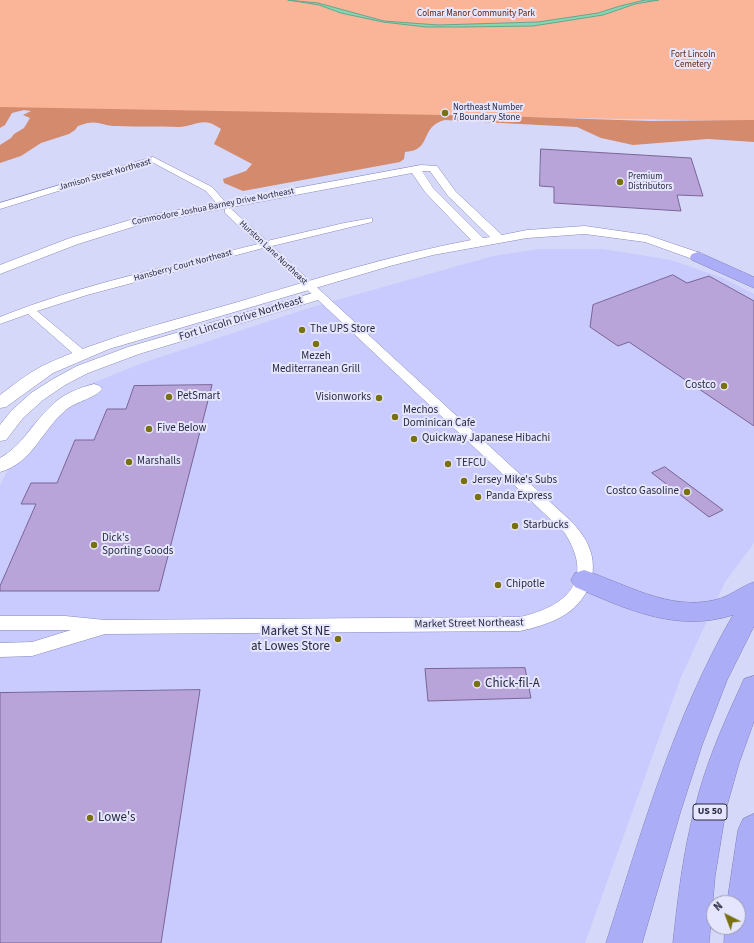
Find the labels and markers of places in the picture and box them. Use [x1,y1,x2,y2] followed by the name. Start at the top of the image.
[453,103,523,124] place label: Northeast Number 7 Boundary Stone
[440,108,450,118] marker: Northeast Number 7 Boundary Stone
[628,172,672,193] place label: Premium Distributors
[615,177,625,187] marker: Premium Distributors
[310,323,375,337] place label: The UPS Store
[297,325,307,335] marker: The UPS Store
[311,339,321,349] marker: Mezeh Mediterranean Grill
[272,350,360,376] place label: Mezeh Mediterranean Grill
[685,379,716,393] place label: Costco
[719,381,729,391] marker: Costco
[177,390,220,404] place label: PetSmart
[316,391,371,405] place label: Visionworks
[164,392,174,402] marker: PetSmart
[374,393,384,403] marker: Visionworks
[403,404,475,430] place label: Mechos Dominican Cafe
[390,412,400,422] marker: Mechos Dominican Cafe
[157,422,206,436] place label: Five Below
[144,424,154,434] marker: Five Below
[422,432,550,446] place label: Quickway Japanese Hibachi
[409,434,419,444] marker: Quickway Japanese Hibachi
[137,455,181,469] place label: Marshalls
[124,457,134,467] marker: Marshalls
[456,457,486,471] place label: TEFCU
[443,459,453,469] marker: TEFCU
[472,474,557,488] place label: Jersey Mike's Subs
[459,476,469,486] marker: Jersey Mike's Subs
[606,485,679,499] place label: Costco Gasoline
[682,487,692,497] marker: Costco Gasoline
[486,490,552,504] place label: Panda Express
[473,492,483,502] marker: Panda Express
[523,519,569,533] place label: Starbucks
[510,521,520,531] marker: Starbucks
[102,532,173,558] place label: Dick's Sporting Goods
[89,540,99,550] marker: Dick's Sporting Goods
[506,578,545,592] place label: Chipotle
[493,580,503,590] marker: Chipotle
[251,624,330,655] place label: Market St NE at Lowes Store
[333,634,343,644] marker: Market St NE at Lowes Store
[485,676,540,692] place label: Chick-fil-A
[472,679,482,689] marker: Chick-fil-A
[98,810,135,826] place label: Lowe's
[85,813,95,823] marker: Lowe's

